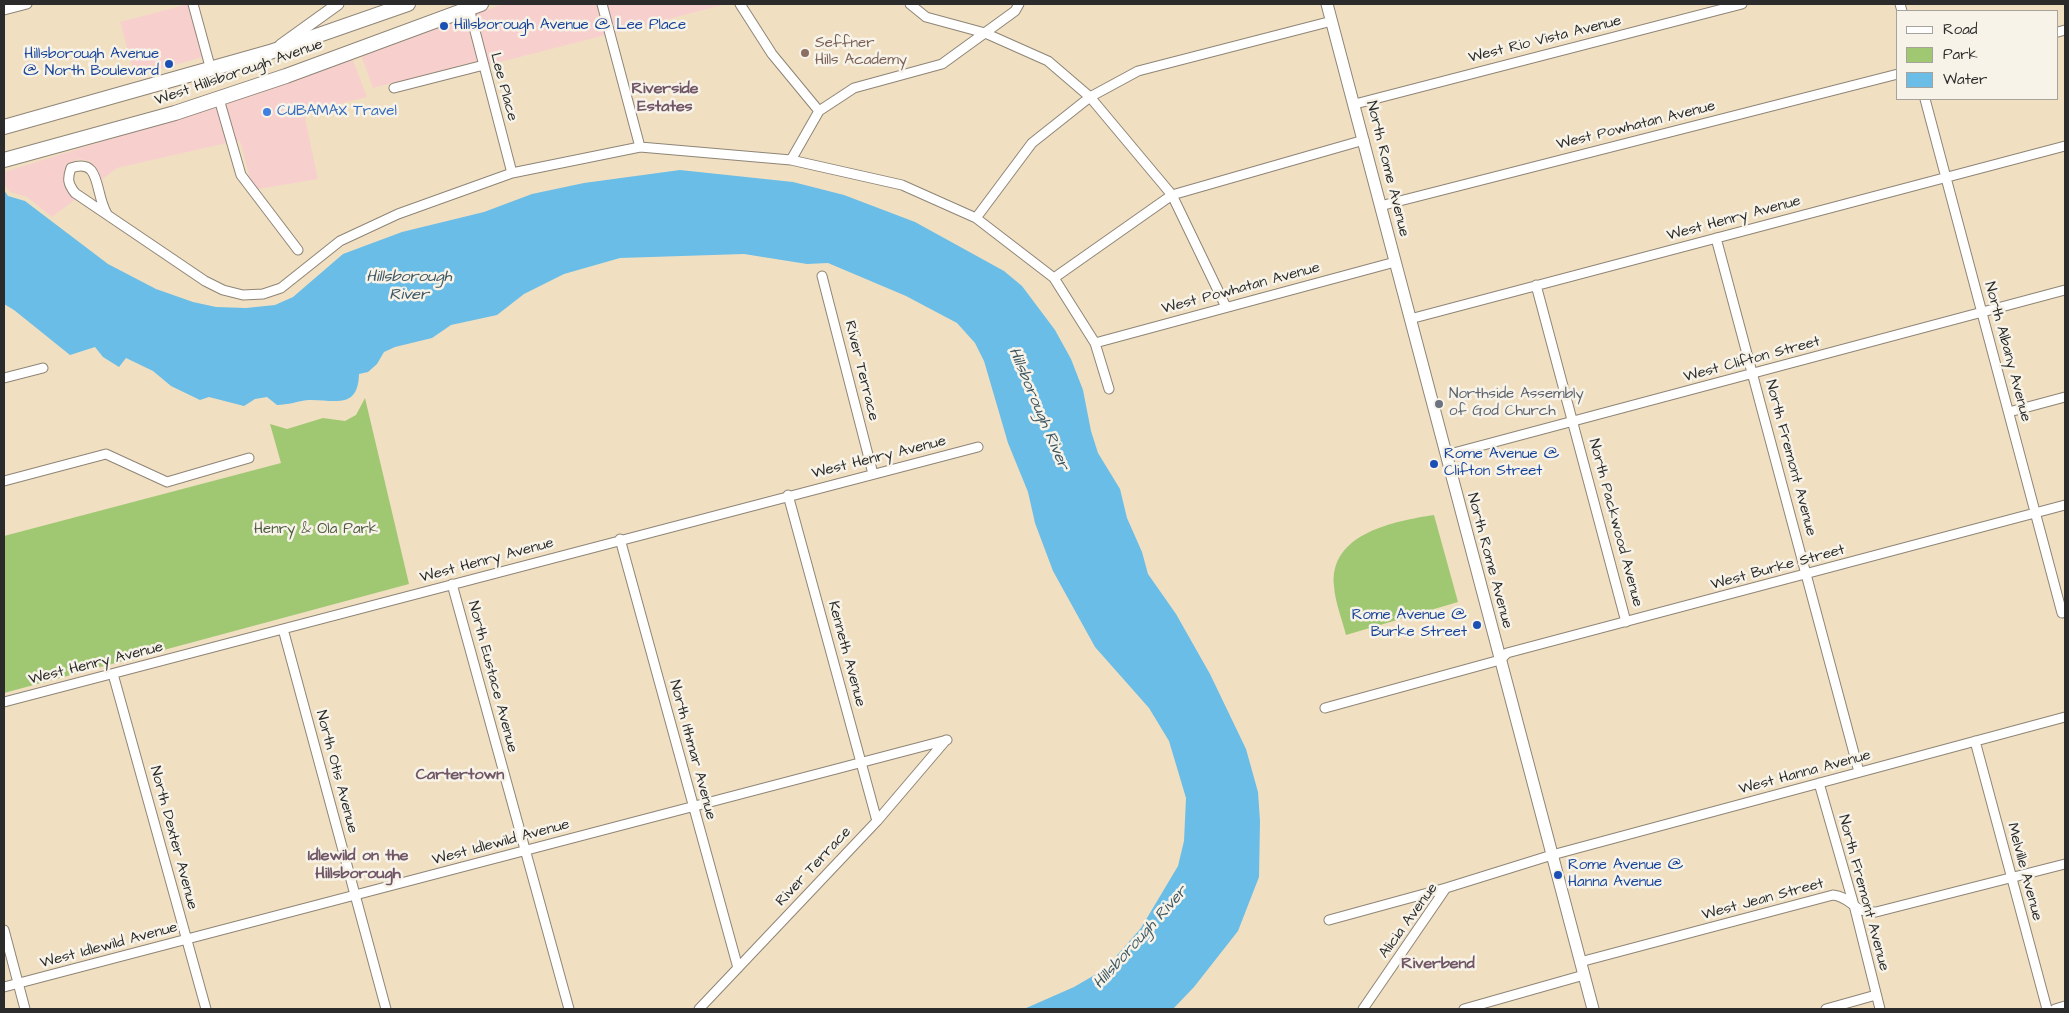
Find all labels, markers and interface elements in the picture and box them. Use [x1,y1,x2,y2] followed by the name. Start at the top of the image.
[1896,10,2059,100] legend
[1467,12,1623,68] street label: West Rio Vista Avenue
[454,17,686,35] place label: Hillsborough Avenue @ Lee Place
[1943,19,1977,40] text: Road
[438,20,450,32] marker: Hillsborough Avenue @ Lee Place
[815,35,907,70] place label: Seffner Hills Academy
[153,36,325,110] street label: West Hillsborough Avenue
[1943,44,1978,65] text: Park
[23,46,159,81] place label: Hillsborough Avenue @ North Boulevard
[799,47,811,59] marker: Seffner Hills Academy
[485,51,521,123] street label: Lee Place
[163,58,175,70] marker: Hillsborough Avenue @ North Boulevard
[1943,69,1987,90] text: Water
[632,80,698,118] district label: Riverside Estates
[1555,98,1717,154] street label: West Powhatan Avenue
[1361,99,1413,239] street label: North Rome Avenue
[277,103,397,121] place label: CUBAMAX Travel
[261,106,273,118] marker: CUBAMAX Travel
[1665,192,1803,246] street label: West Henry Avenue
[1160,259,1322,319] street label: West Powhatan Avenue
[366,268,452,306] water label: Hillsborough River
[1980,280,2034,424] street label: North Albany Avenue
[840,319,882,423] street label: River Terrace
[1682,333,1822,387] street label: West Clifton Street
[1004,345,1072,473] water label: Hillsborough River
[1760,378,1820,538] street label: North Fremont Avenue
[1449,386,1584,421] place label: Northside Assembly of God Church
[1433,398,1445,410] marker: Northside Assembly of God Church
[810,433,948,483] street label: West Henry Avenue
[1584,437,1646,609] street label: North Packwood Avenue
[1444,446,1559,481] place label: Rome Avenue @ Clifton Street
[1428,458,1440,470] marker: Rome Avenue @ Clifton Street
[1462,491,1516,631] street label: North Rome Avenue
[254,521,378,539] park label: Henry & Ola Park
[418,534,556,588] street label: West Henry Avenue
[1709,541,1847,595] street label: West Burke Street
[463,599,521,755] street label: North Eustace Avenue
[823,599,869,709] street label: Kenneth Avenue
[1352,607,1467,642] place label: Rome Avenue @ Burke Street
[1471,619,1483,631] marker: Rome Avenue @ Burke Street
[27,639,165,689] street label: West Henry Avenue
[665,678,719,822] street label: North Ithmar Avenue
[311,709,361,835] street label: North Otis Avenue
[1737,747,1873,799] street label: West Hanna Avenue
[145,764,201,912] street label: North Dexter Avenue
[416,766,504,786] district label: Cartertown
[1833,813,1893,973] street label: North Fremont Avenue
[430,816,572,870] street label: West Idlewild Avenue
[2002,821,2046,923] street label: Melville Avenue
[773,823,855,911] street label: River Terrace
[308,847,408,885] district label: Idlewild on the Hillsborough
[1568,857,1683,892] place label: Rome Avenue @ Hanna Avenue
[1552,869,1564,881] marker: Rome Avenue @ Hanna Avenue
[1700,875,1826,925] street label: West Jean Street
[1376,880,1442,962] street label: Alicia Avenue
[1090,883,1192,993] water label: Hillsborough River
[38,919,180,973] street label: West Idlewild Avenue
[1401,955,1475,975] district label: Riverbend

